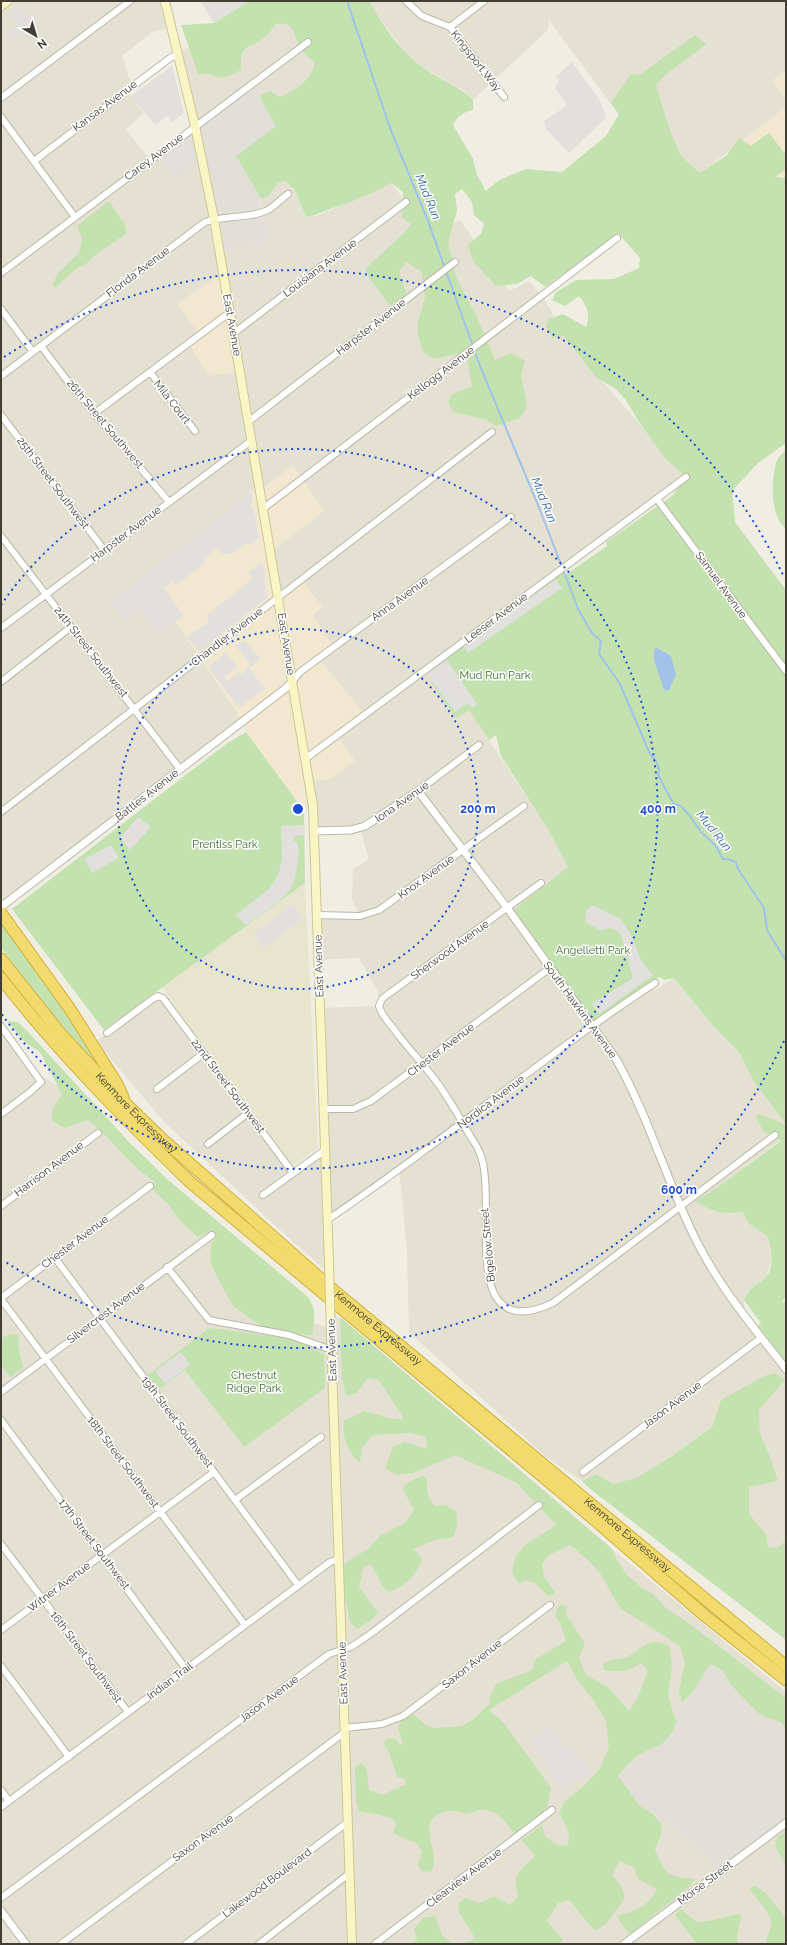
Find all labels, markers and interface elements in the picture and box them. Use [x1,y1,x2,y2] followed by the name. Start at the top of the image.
[16,16,56,56] north arrow
[448,28,504,94] street label: Kingsport Way
[35,36,49,51] text: N
[70,77,140,134] street label: Kansas Avenue
[122,130,186,183] street label: Carey Avenue
[413,172,444,222] water label: Mud Run
[281,236,360,300] street label: Louisiana Avenue
[104,244,173,300] street label: Florida Avenue
[220,293,244,358] street label: East Avenue
[334,295,409,358] street label: Harpster Avenue
[405,343,477,402] street label: Kellogg Avenue
[64,377,146,471] street label: 26th Street Southwest
[151,378,193,427] street label: Mila Court
[14,434,92,532] street label: 25th Street Southwest
[529,475,560,525] water label: Mud Run
[88,503,164,565] street label: Harpster Avenue
[692,549,750,621] street label: Samuel Avenue
[369,574,431,624] street label: Anna Avenue
[462,590,531,646] street label: Leeser Avenue
[51,604,131,700] street label: 24th Street Southwest
[189,605,266,669] street label: Chandler Avenue
[275,612,297,677] street label: East Avenue
[459,669,531,682] park label: Mud Run Park
[113,766,182,824] street label: Battles Avenue
[373,778,432,825] street label: Iona Avenue
[291,802,305,816] centre of rings
[460,802,496,816] text: 200 m
[640,802,676,816] text: 400 m
[693,808,735,854] water label: Mud Run
[192,838,258,851] park label: Prentiss Park
[395,852,457,902] street label: Knox Avenue
[408,917,492,983] street label: Sherwood Avenue
[311,934,327,998] street label: East Avenue
[556,944,630,957] park label: Angelletti Park
[541,959,620,1061] street label: South Hawkins Avenue
[405,1020,477,1079] street label: Chester Avenue
[188,1036,268,1136] street label: 22nd Street Southwest
[93,1069,180,1156] street label: Kenmore Expressway
[455,1072,528,1132] street label: Nordica Avenue
[12,1138,87,1199] street label: Harrison Avenue
[661,1183,697,1197] text: 600 m
[478,1207,498,1283] street label: Bigelow Street
[39,1212,111,1271] street label: Chester Avenue
[65,1279,148,1346] street label: Silvercrest Avenue
[332,1288,425,1368] street label: Kenmore Expressway
[324,1318,340,1382] street label: East Avenue
[227,1369,282,1395] park label: Chestnut Ridge Park
[138,1374,216,1471] street label: 19th Street Southwest
[640,1378,705,1431] street label: Jason Avenue
[84,1414,162,1511] street label: 18th Street Southwest
[581,1495,674,1575] street label: Kenmore Expressway
[56,1496,133,1592] street label: 17th Street Southwest
[25,1559,93,1615] street label: Witner Avenue
[47,1609,125,1706] street label: 16th Street Southwest
[440,1636,505,1691] street label: Saxon Avenue
[335,1641,351,1705] street label: East Avenue
[144,1659,196,1703] street label: Indian Trail
[237,1672,302,1725] street label: Jason Avenue
[170,1811,236,1864] street label: Saxon Avenue
[220,1845,314,1921] street label: Lakewood Boulevard
[424,1845,505,1911] street label: Clearview Avenue
[675,1858,735,1908] street label: Morse Street

